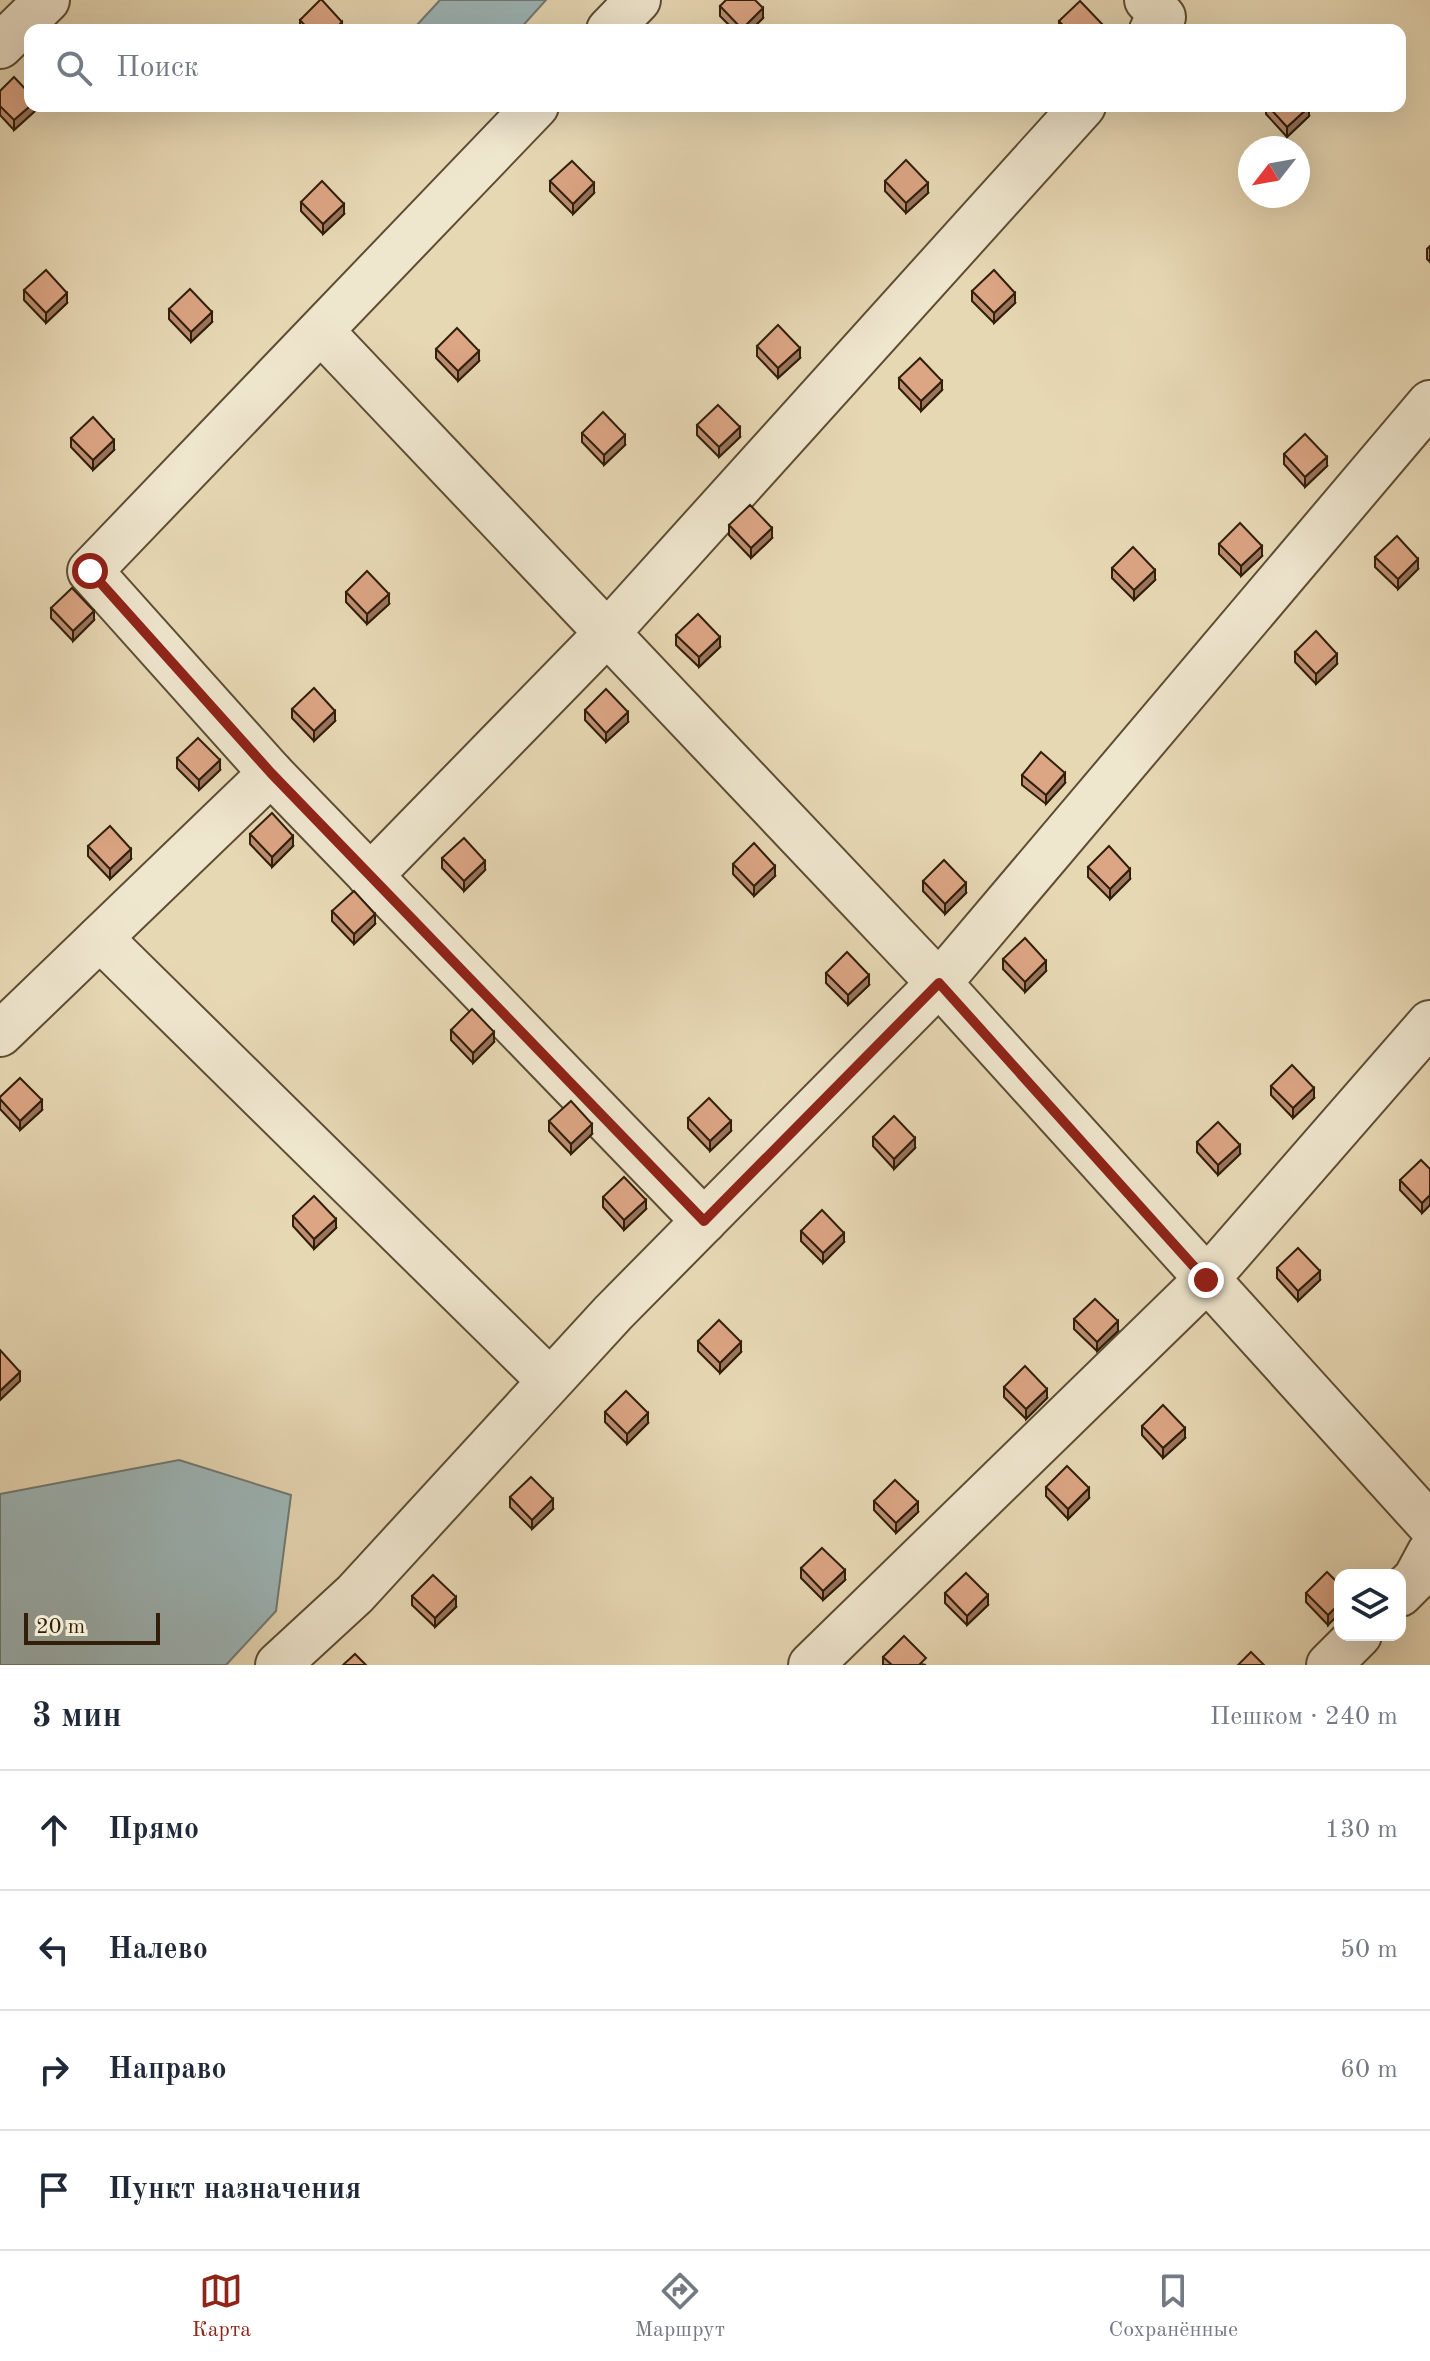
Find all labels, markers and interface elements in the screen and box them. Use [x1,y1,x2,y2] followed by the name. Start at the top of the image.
[24,24,1406,112] search box
[52,46,96,90] icon: search
[116,53,199,83] text: Поиск
[1238,136,1310,208] north arrow
[72,553,108,589] route start
[1188,1262,1224,1298] route end
[1334,1569,1406,1641] map controls
[1334,1569,1406,1641] button: layers
[24,1609,160,1645] scale bar
[36,1616,85,1638] text: 20 m
[32,1700,122,1734] text: 3 мин
[1210,1704,1398,1730] text: Пешком · 240 m
[32,1808,76,1852] icon: ahead
[108,1815,199,1845] text: Прямо
[1325,1817,1398,1843] text: 130 m
[32,1928,76,1972] icon: left
[108,1935,208,1965] text: Налево
[1340,1937,1398,1963] text: 50 m
[32,2048,76,2092] icon: right
[108,2055,227,2085] text: Направо
[1340,2057,1398,2083] text: 60 m
[32,2168,76,2212] icon: arrive
[108,2175,361,2205] text: Пункт назначения
[192,2269,251,2344] tab: Карта
[635,2269,725,2344] tab: Маршрут
[1108,2269,1238,2344] tab: Сохранённые

